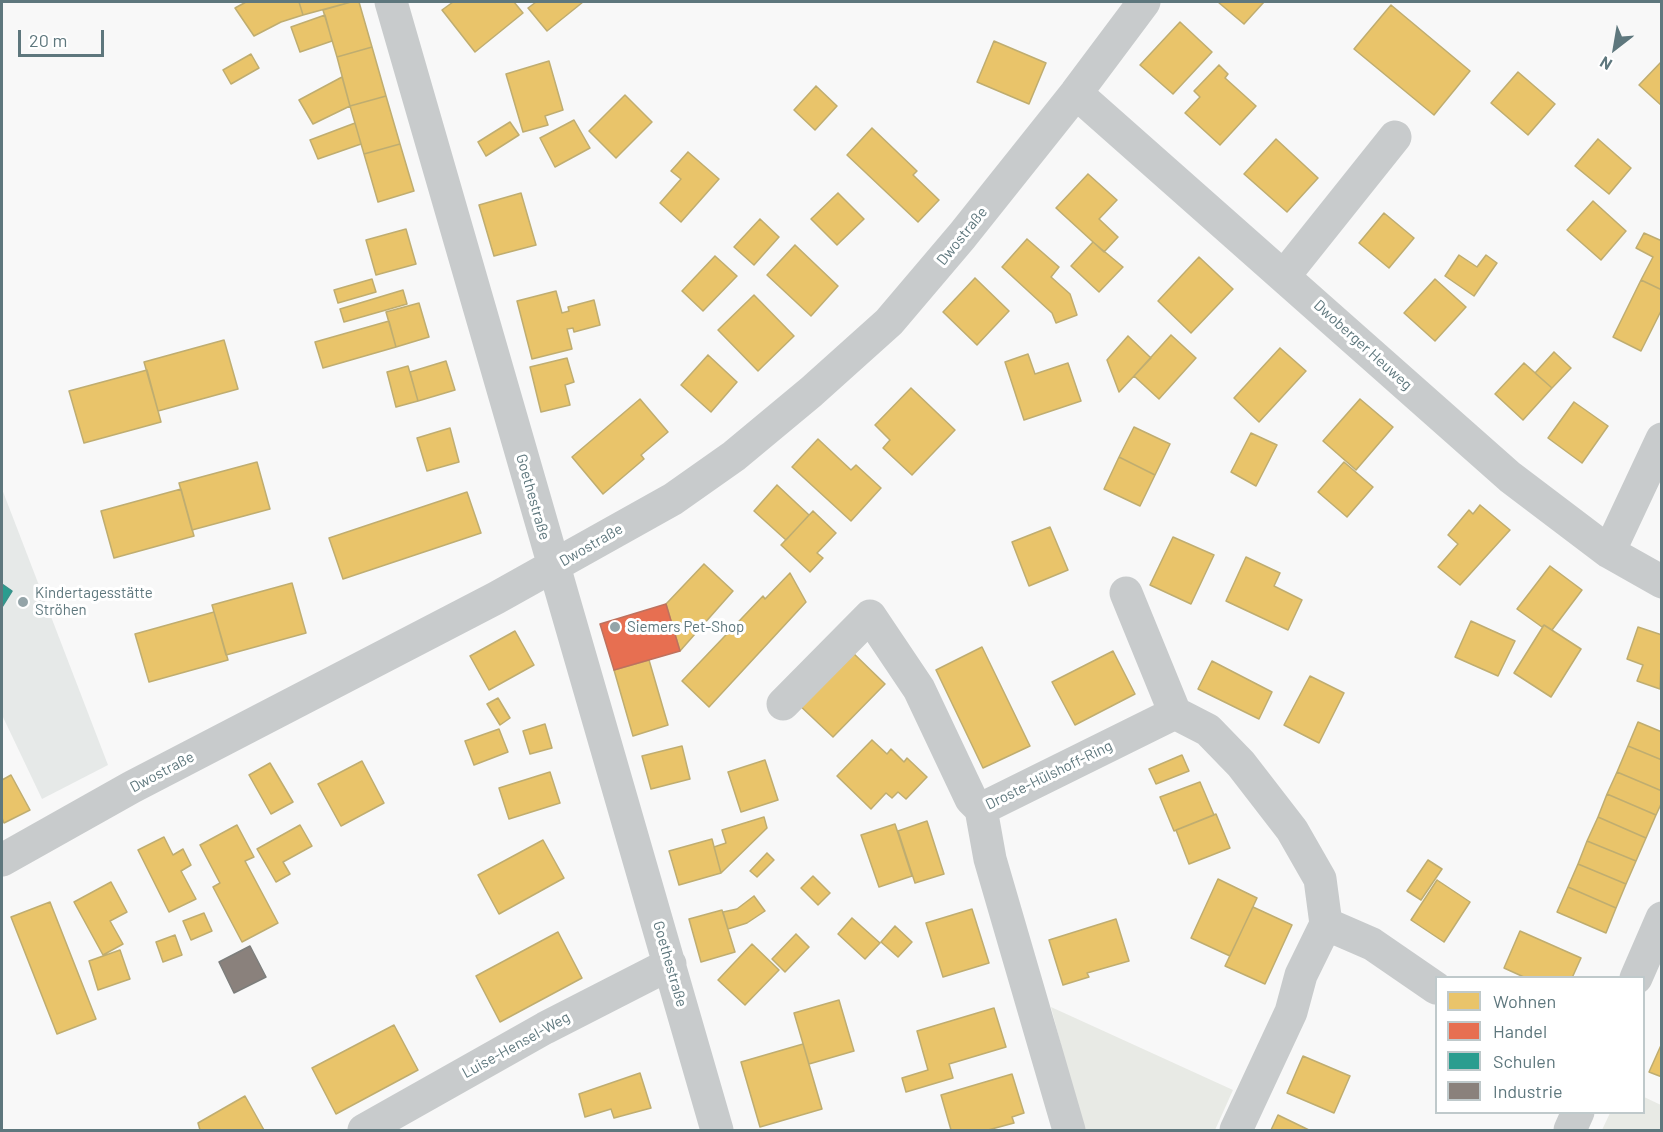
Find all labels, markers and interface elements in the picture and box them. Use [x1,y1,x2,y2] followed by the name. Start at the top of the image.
[21,18,106,56] scale bar
[1585,18,1645,78] north arrow
[29,29,67,51] text: 20 m
[1596,53,1615,75] text: N
[933,203,991,269] street label: Dwostraße
[1310,296,1416,394] street label: Dwoberger Heuweg
[512,452,554,542] street label: Goethestraße
[556,520,626,570] street label: Dwostraße
[35,584,153,619] place label: Kindertagesstätte Ströhen
[16,595,30,609] marker: Kindertagesstätte Ströhen
[627,618,744,636] place label: Siemers Pet-Shop
[608,620,622,634] marker: Siemers Pet-Shop
[983,736,1115,814] street label: Droste-Hülshoff-Ring
[127,748,197,796] street label: Dwostraße
[649,919,691,1009] street label: Goethestraße
[1435,976,1645,1114] legend
[1493,990,1556,1012] text: Wohnen
[459,1008,573,1082] street label: Luise-Hensel-Weg
[1493,1020,1547,1042] text: Handel
[1493,1050,1556,1072] text: Schulen
[1493,1080,1563,1102] text: Industrie

